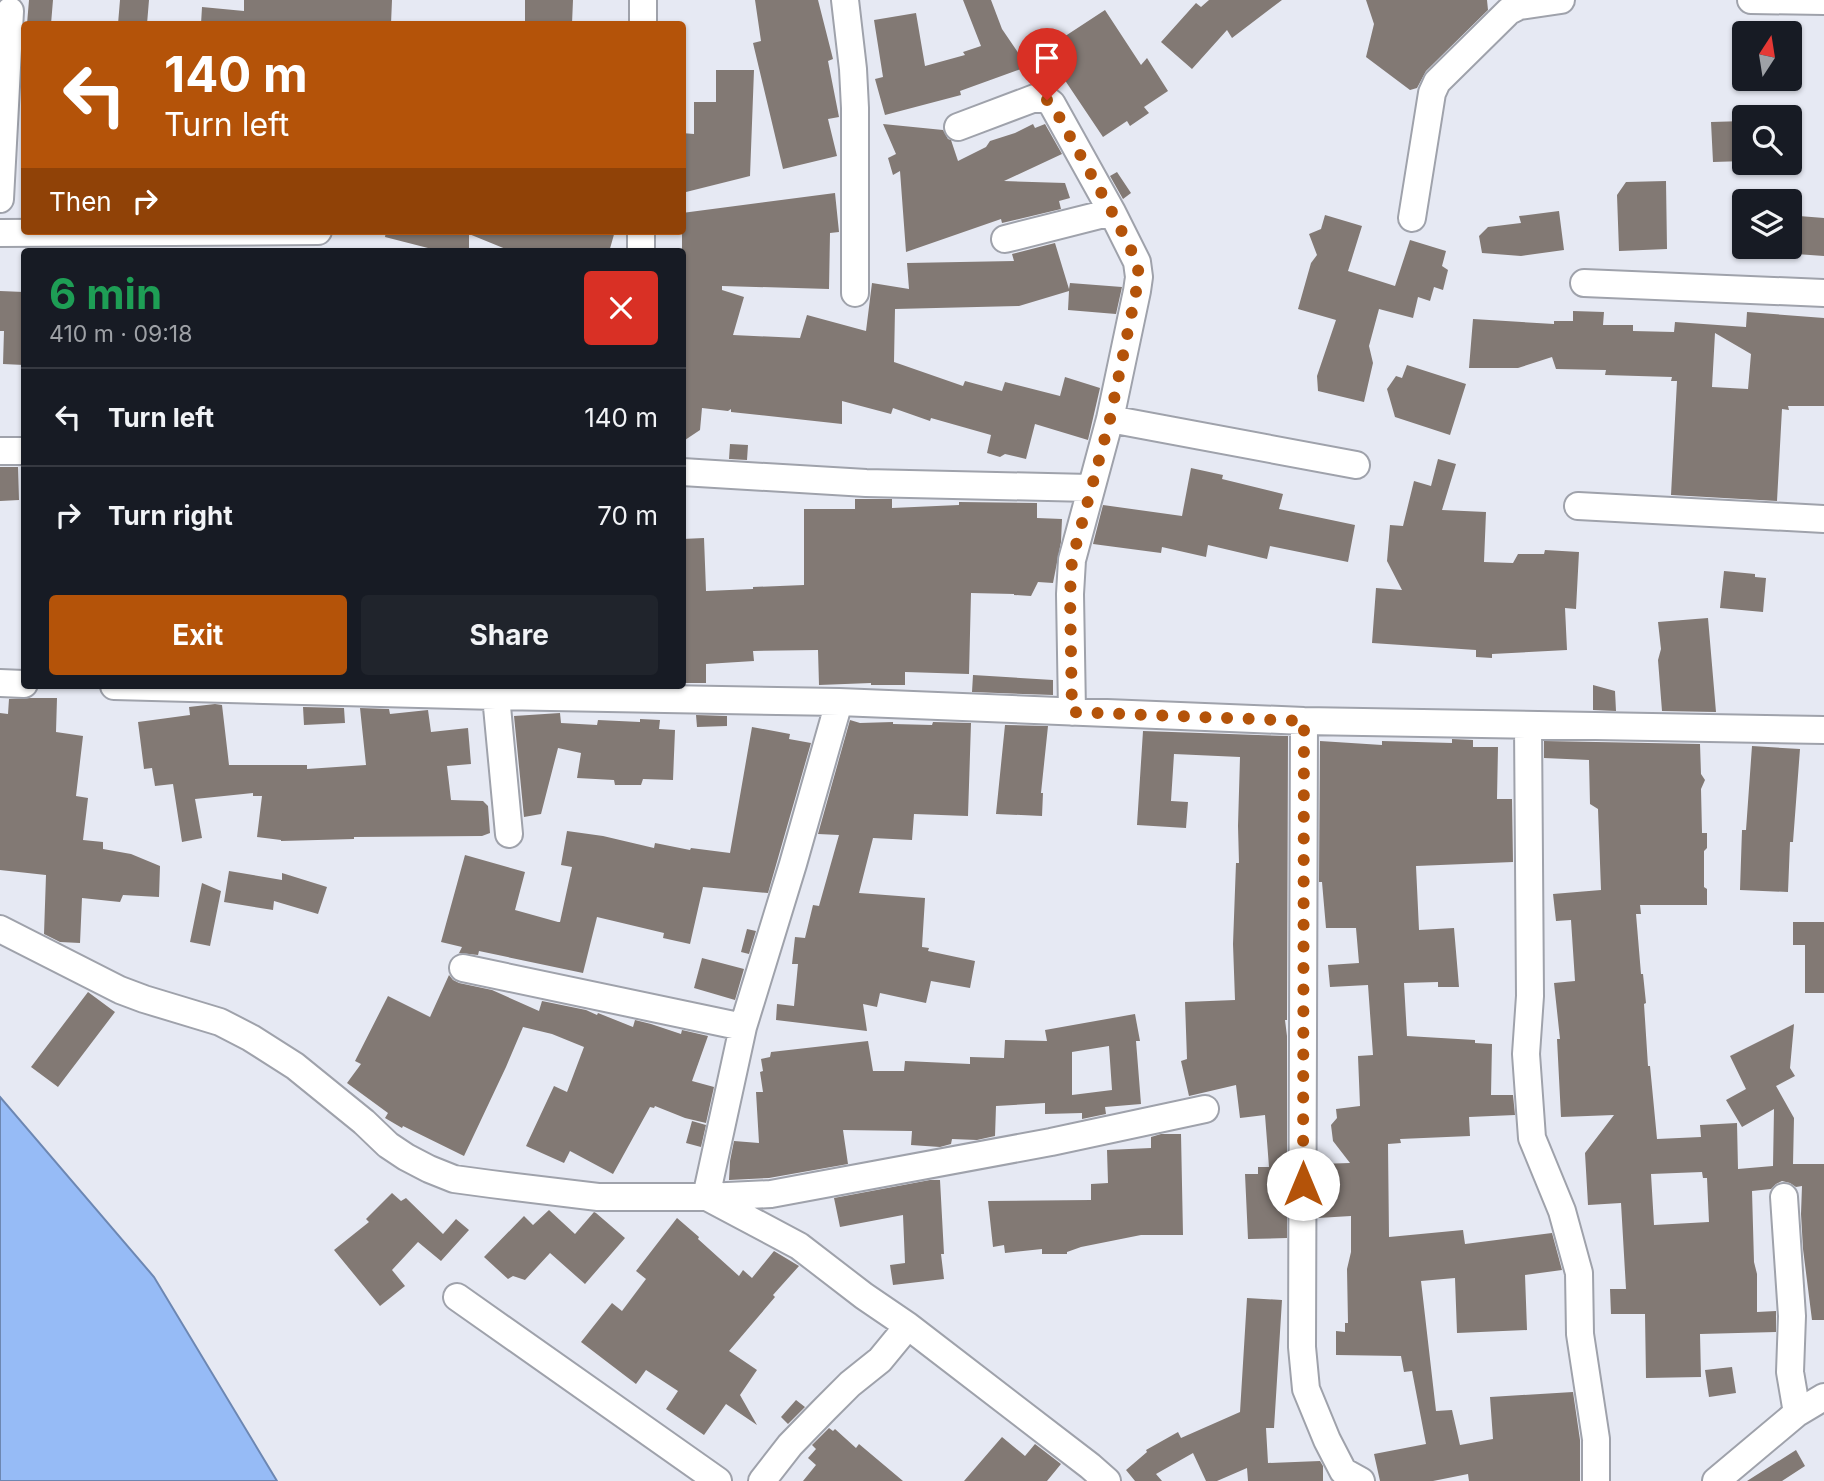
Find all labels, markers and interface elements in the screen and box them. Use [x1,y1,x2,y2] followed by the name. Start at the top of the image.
[1732,21,1802,91] north arrow
[1732,21,1802,259] map controls
[1017,28,1077,100] pin
[1028,39,1066,77] icon: arrive
[164,45,308,104] text: 140 m
[49,49,140,140] icon: left
[164,105,289,144] text: Turn left
[1732,105,1802,175] button: search
[126,182,164,220] icon: right
[49,186,112,217] text: Then
[1732,189,1802,259] button: layers
[49,268,162,319] text: 6 min
[584,271,658,345] button: close
[49,320,192,348] text: 410 m · 09:18
[49,398,87,436] icon: left
[108,402,214,433] text: Turn left
[584,402,658,433] text: 140 m
[49,496,87,534] icon: right
[108,500,233,531] text: Turn right
[597,500,658,531] text: 70 m
[49,595,347,675] button: Exit
[361,595,658,675] button: Share
[1266,1147,1340,1221] position arrow

